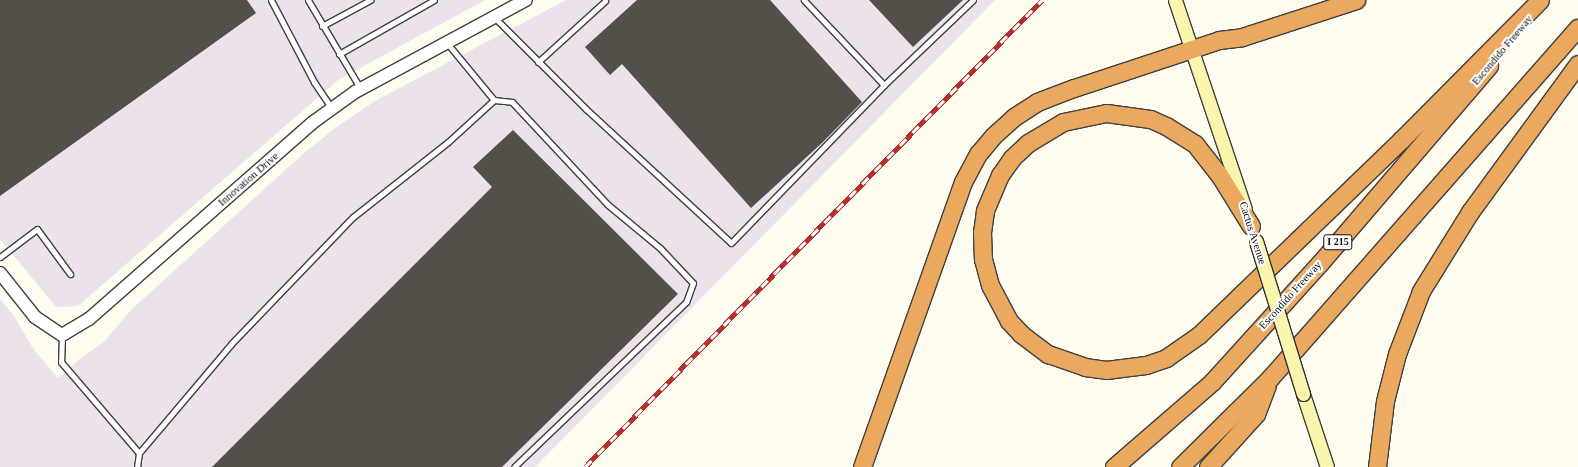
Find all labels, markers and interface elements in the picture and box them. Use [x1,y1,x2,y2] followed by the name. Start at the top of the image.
[1469,12,1535,88] street label: Escondido Freeway
[215,149,281,209] street label: Innovation Drive
[1237,200,1269,266] street label: Cactus Avenue
[1323,234,1353,250] road number: I 215
[1256,258,1324,332] street label: Escondido Freeway

